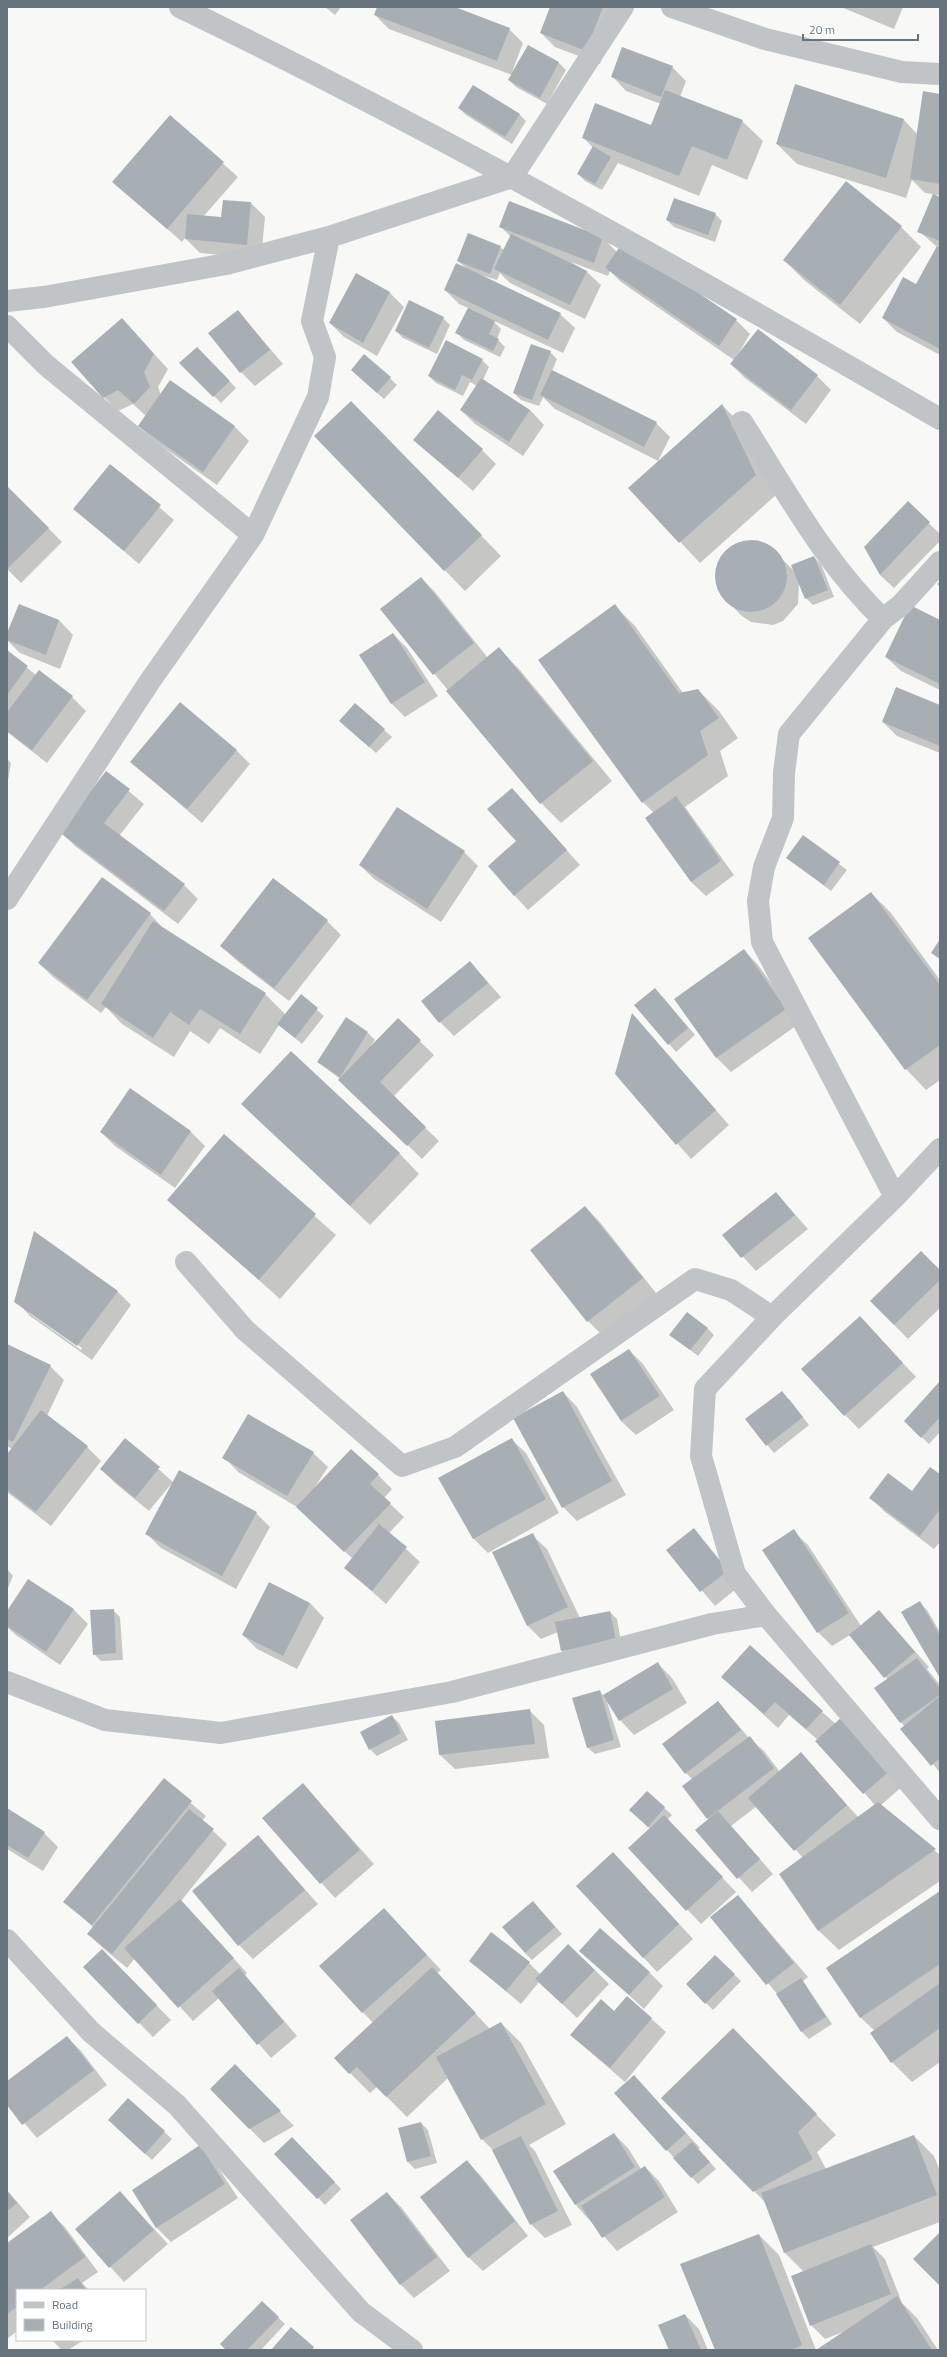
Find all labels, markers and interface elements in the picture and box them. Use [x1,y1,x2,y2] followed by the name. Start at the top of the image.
[803,16,918,42] scale bar
[809,20,835,39] text: 20 m
[16,2289,146,2341] legend
[52,2295,78,2314] text: Road
[52,2315,93,2334] text: Building

